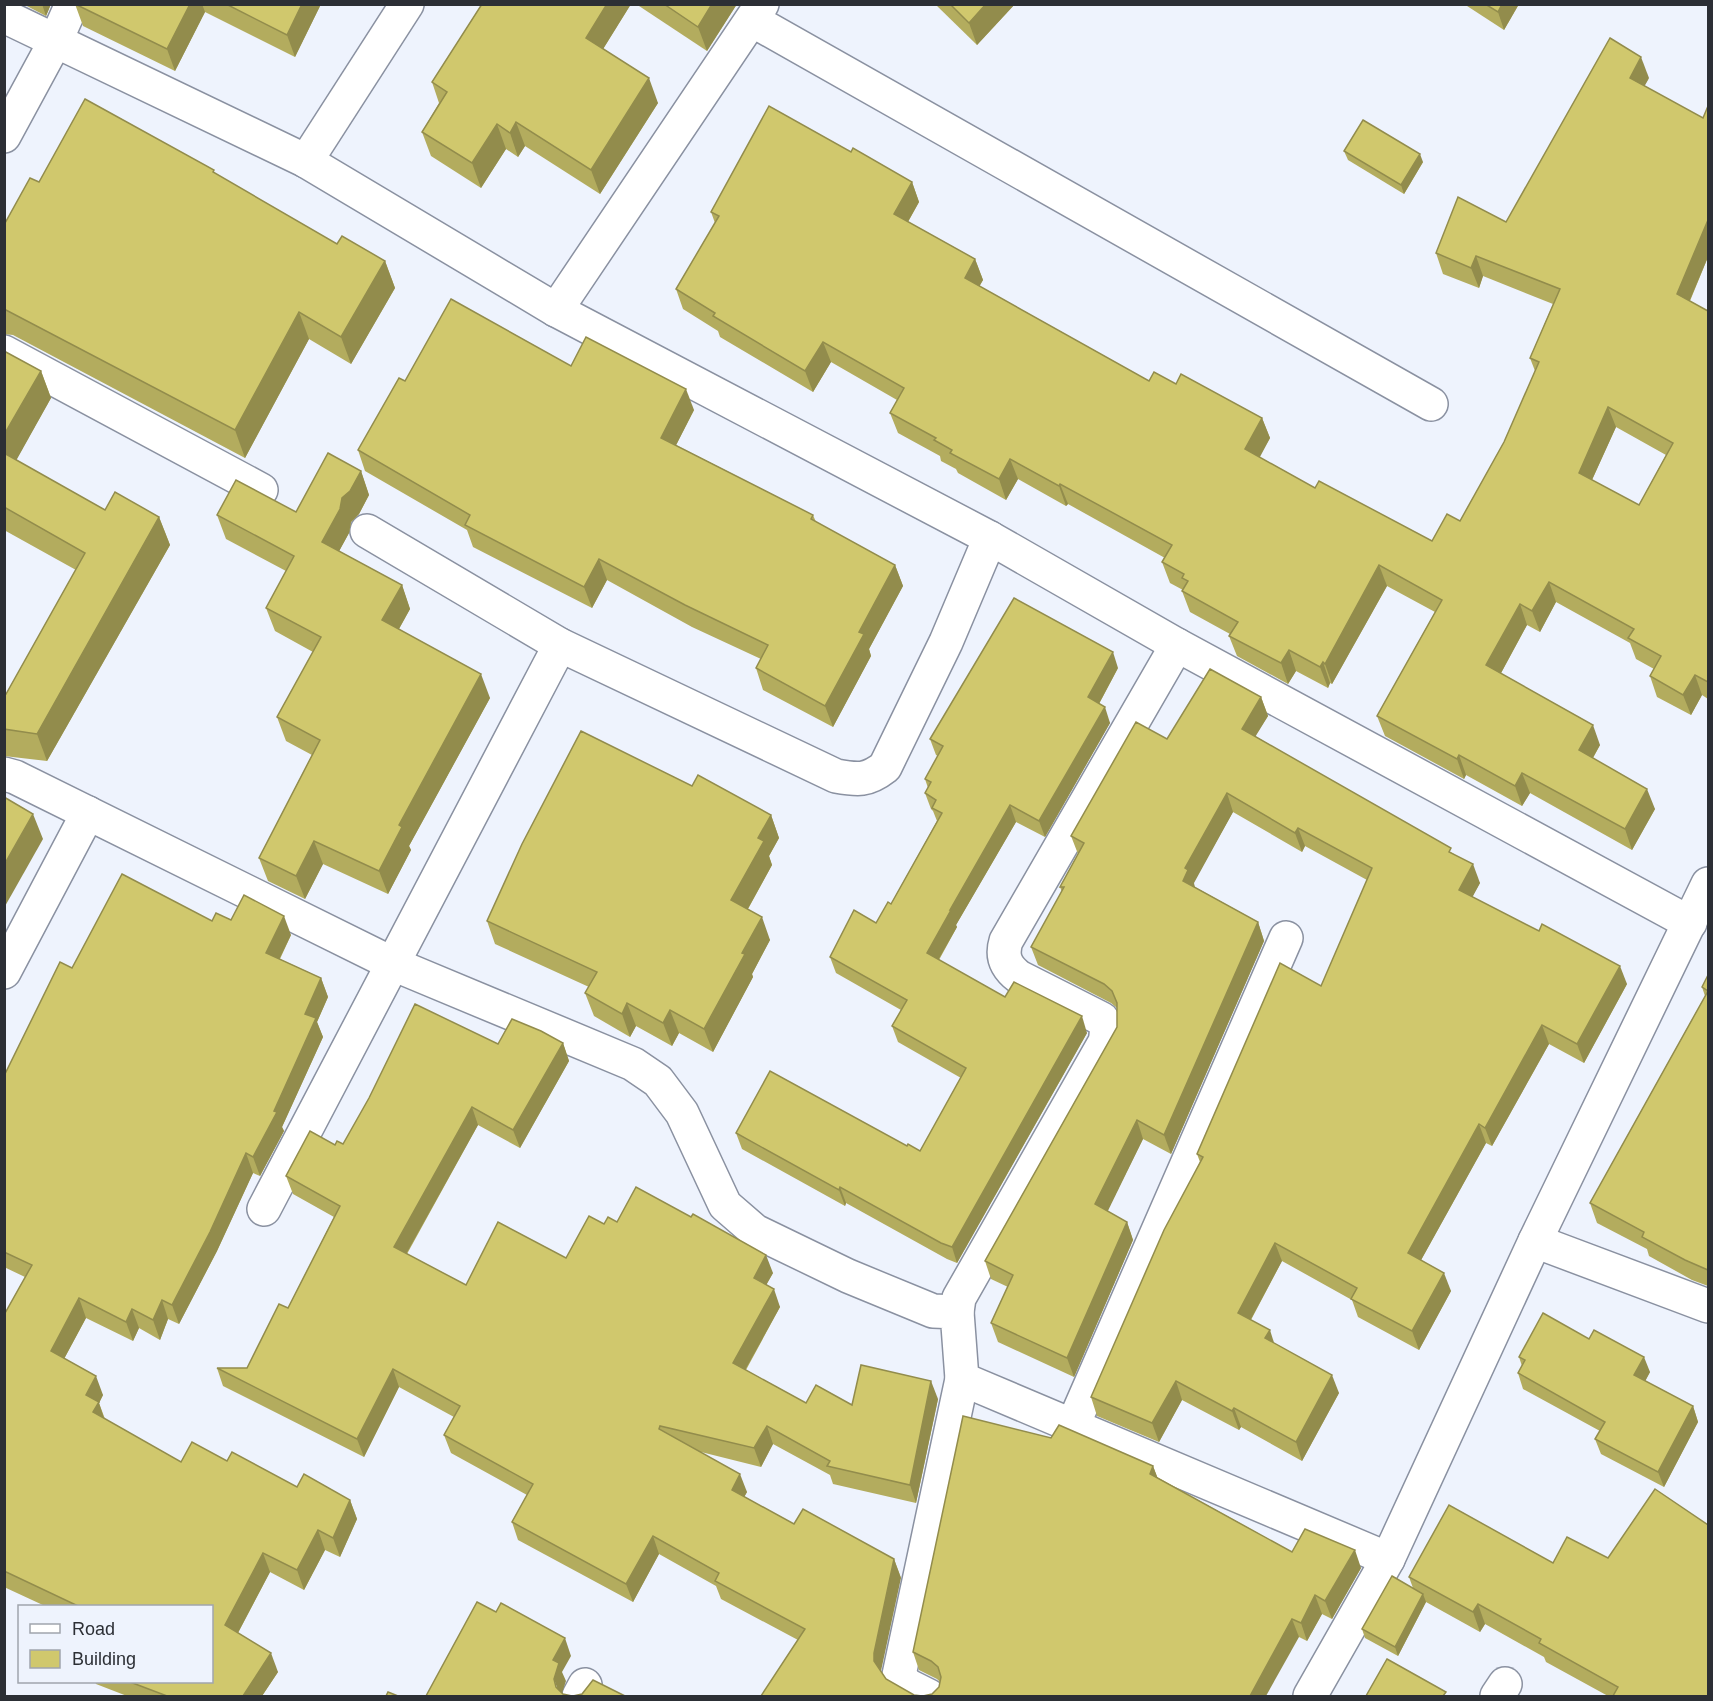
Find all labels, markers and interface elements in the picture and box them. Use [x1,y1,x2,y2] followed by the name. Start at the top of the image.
[18,1605,213,1683] legend
[72,1619,115,1639] text: Road
[72,1649,136,1669] text: Building

